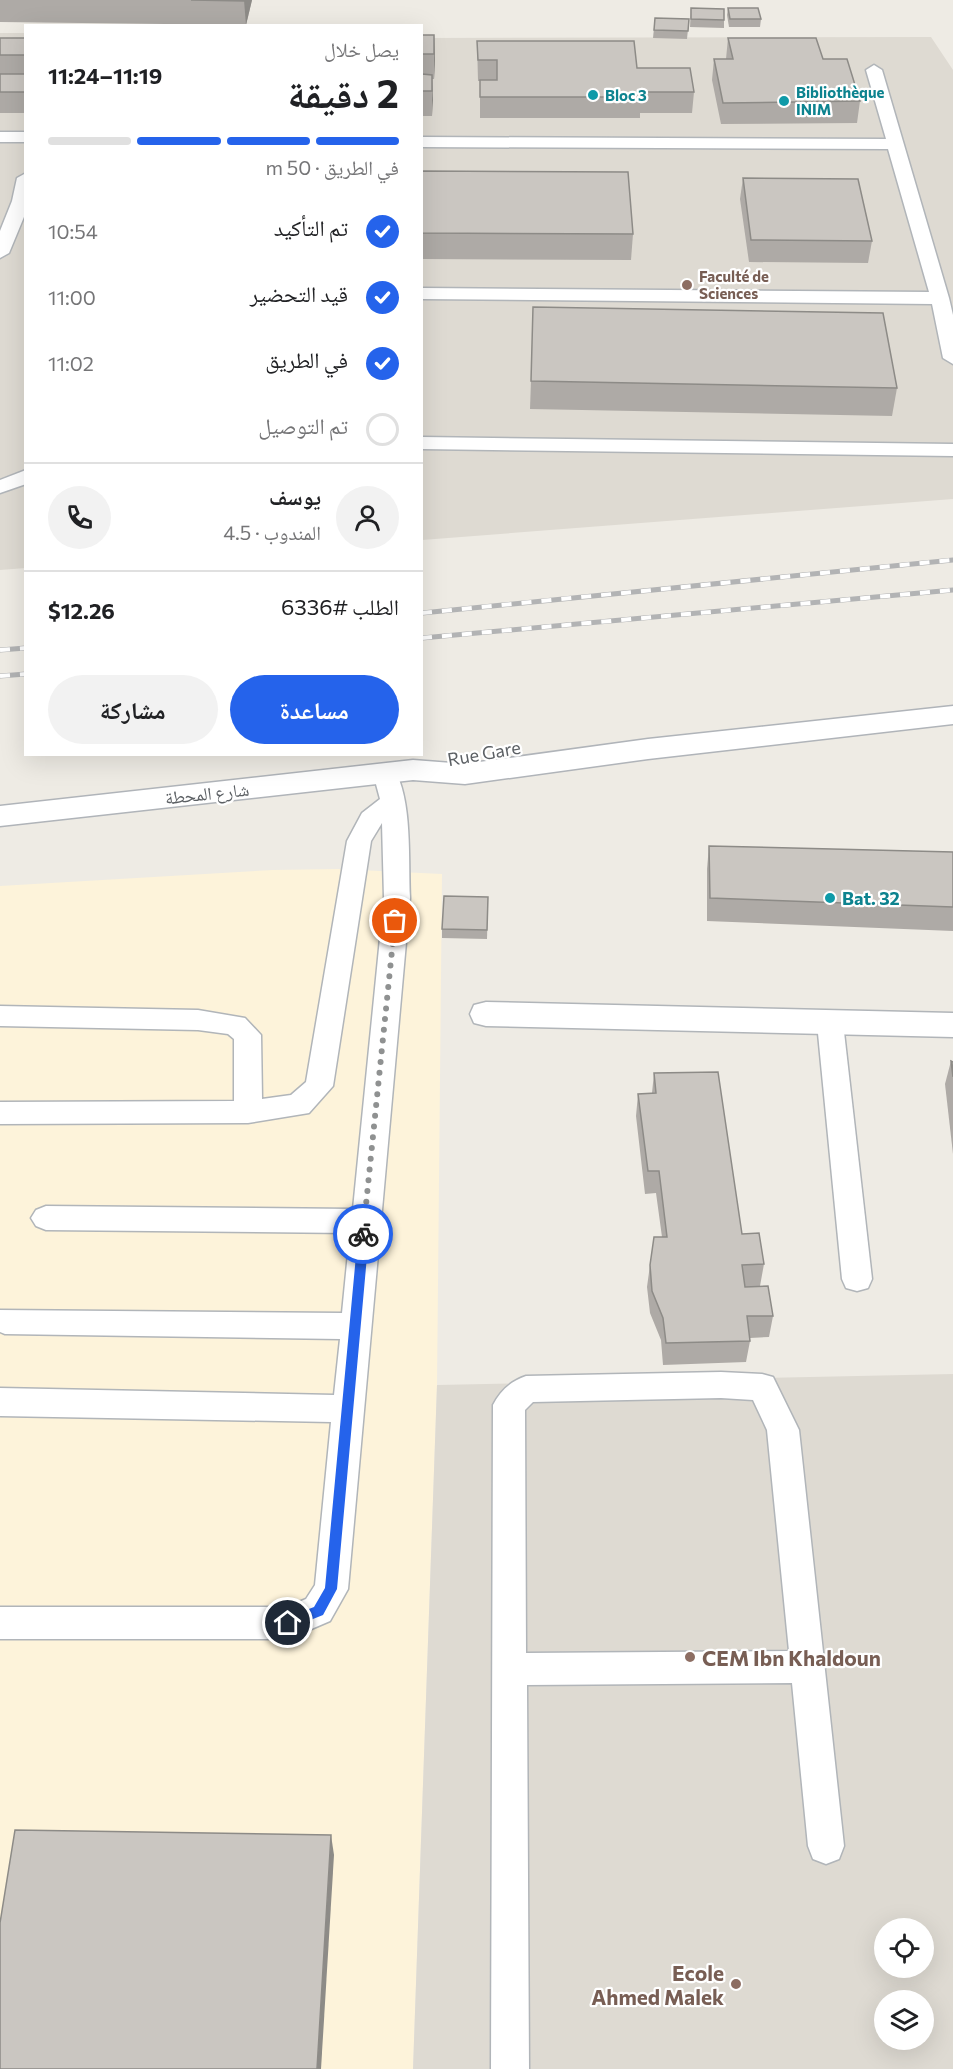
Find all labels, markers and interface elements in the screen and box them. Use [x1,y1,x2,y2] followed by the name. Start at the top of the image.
[324,37,399,61] text: يصل خلال
[48,62,162,89] text: 11:19–11:24
[287,68,399,116] text: 2 دقيقة
[796,83,884,118] place label: Bibliothèque INIM
[605,86,647,104] place label: Bloc 3
[586,88,600,102] marker: Bloc 3
[777,94,791,108] marker: Bibliothèque INIM
[265,155,399,179] text: في الطريق · 50 m
[274,214,348,241] text: تم التأكيد
[366,215,399,248] icon: check
[48,219,98,243] text: 10:54
[699,267,769,302] place label: Faculté de Sciences
[680,278,694,292] marker: Faculté de Sciences
[250,280,348,307] text: قيد التحضير
[366,281,399,314] icon: check
[48,285,96,309] text: 11:00
[265,346,348,373] text: في الطريق
[366,347,399,380] icon: check
[48,351,94,375] text: 11:02
[258,412,348,439] text: تم التوصيل
[269,483,321,510] text: يوسف
[48,486,111,549] button: phone
[336,486,399,549] button: person
[223,520,321,544] text: المندوب · 4.5
[281,593,399,620] text: الطلب #6336
[48,597,115,624] text: $12.26
[48,675,218,744] button: مشاركة
[230,675,399,744] button: مساعدة
[446,736,522,770] street label: Rue Gare
[164,778,250,809] street label: شارع المحطة
[842,887,900,909] place label: Bat. 32
[823,891,837,905] marker: Bat. 32
[369,895,420,946] pin
[378,904,411,937] icon: bag
[333,1204,393,1264] courier
[347,1218,380,1251] icon: bike
[262,1597,313,1648] pin
[271,1606,304,1639] icon: home
[702,1645,881,1670] place label: CEM Ibn Khaldoun
[683,1650,697,1664] marker: CEM Ibn Khaldoun
[874,1918,934,2050] map controls
[874,1918,934,1978] button: locate
[591,1960,724,2009] place label: Ecole Ahmed Malek
[729,1977,743,1991] marker: Ecole Ahmed Malek
[874,1990,934,2050] button: layers

